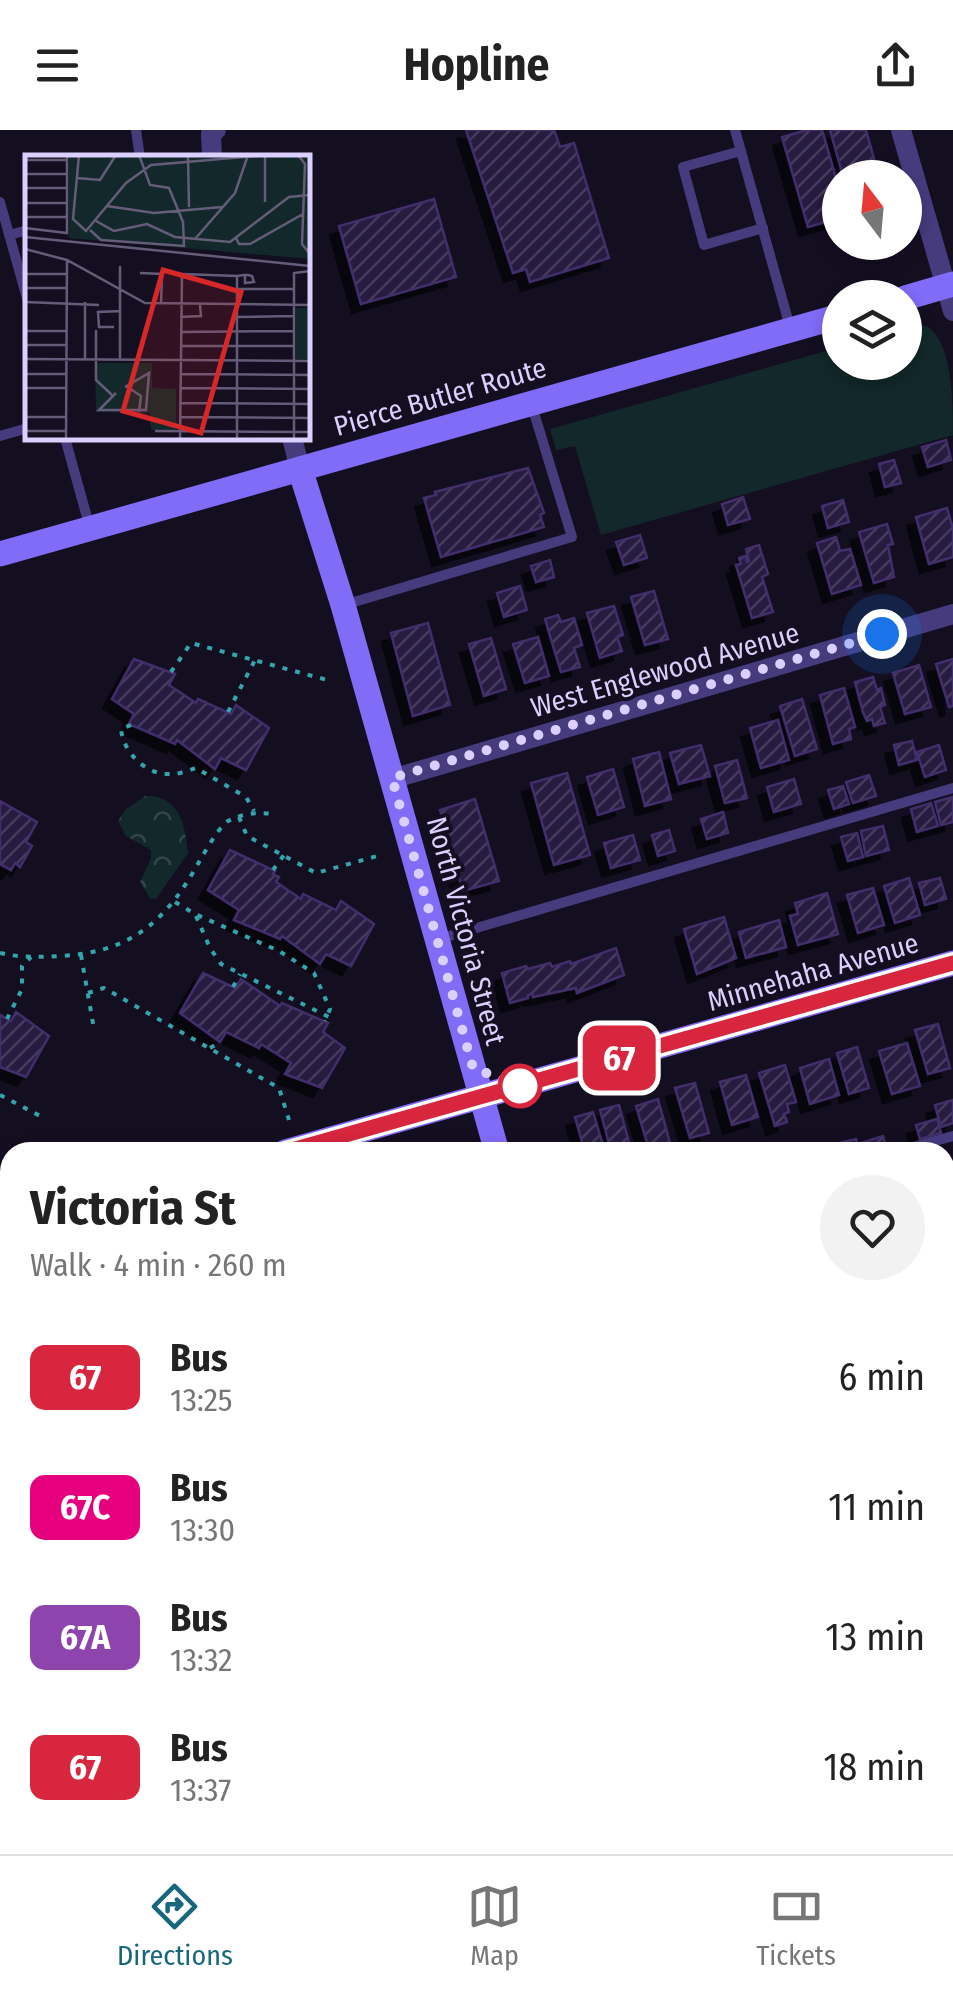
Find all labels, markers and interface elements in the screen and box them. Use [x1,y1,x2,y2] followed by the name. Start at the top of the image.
[30,38,85,93] icon: menu
[404,38,549,92] text: Hopline
[868,38,923,93] icon: share
[25,155,310,440] inset map
[822,160,922,260] north arrow
[822,160,922,380] map controls
[822,280,922,380] button: layers
[330,351,550,443] street label: Pierce Butler Route
[857,609,907,659] your location
[527,616,803,724] street label: West Englewood Avenue
[420,813,513,1049] street label: North Victoria Street
[704,926,922,1018] street label: Minnehaha Avenue
[574,1026,664,1090] line badge: 67
[603,1037,635,1079] text: 67
[499,1065,541,1107] unlabelled marker
[820,1175,925,1280] button: heart
[30,1179,236,1237] text: Victoria St
[30,1246,287,1284] text: Walk · 4 min · 260 m
[170,1335,228,1381] text: Bus
[838,1354,925,1400] text: 6 min
[69,1356,101,1398] text: 67
[170,1381,233,1419] text: 13:25
[170,1465,228,1511] text: Bus
[828,1484,925,1530] text: 11 min
[60,1486,110,1528] text: 67C
[170,1511,235,1549] text: 13:30
[170,1595,228,1641] text: Bus
[825,1614,925,1660] text: 13 min
[60,1616,110,1658] text: 67A
[170,1641,232,1679] text: 13:32
[170,1725,228,1771] text: Bus
[823,1744,925,1790] text: 18 min
[69,1746,101,1788] text: 67
[170,1771,231,1809] text: 13:37
[117,1879,233,1972] tab: Directions
[467,1879,522,1972] tab: Map
[756,1879,836,1972] tab: Tickets

